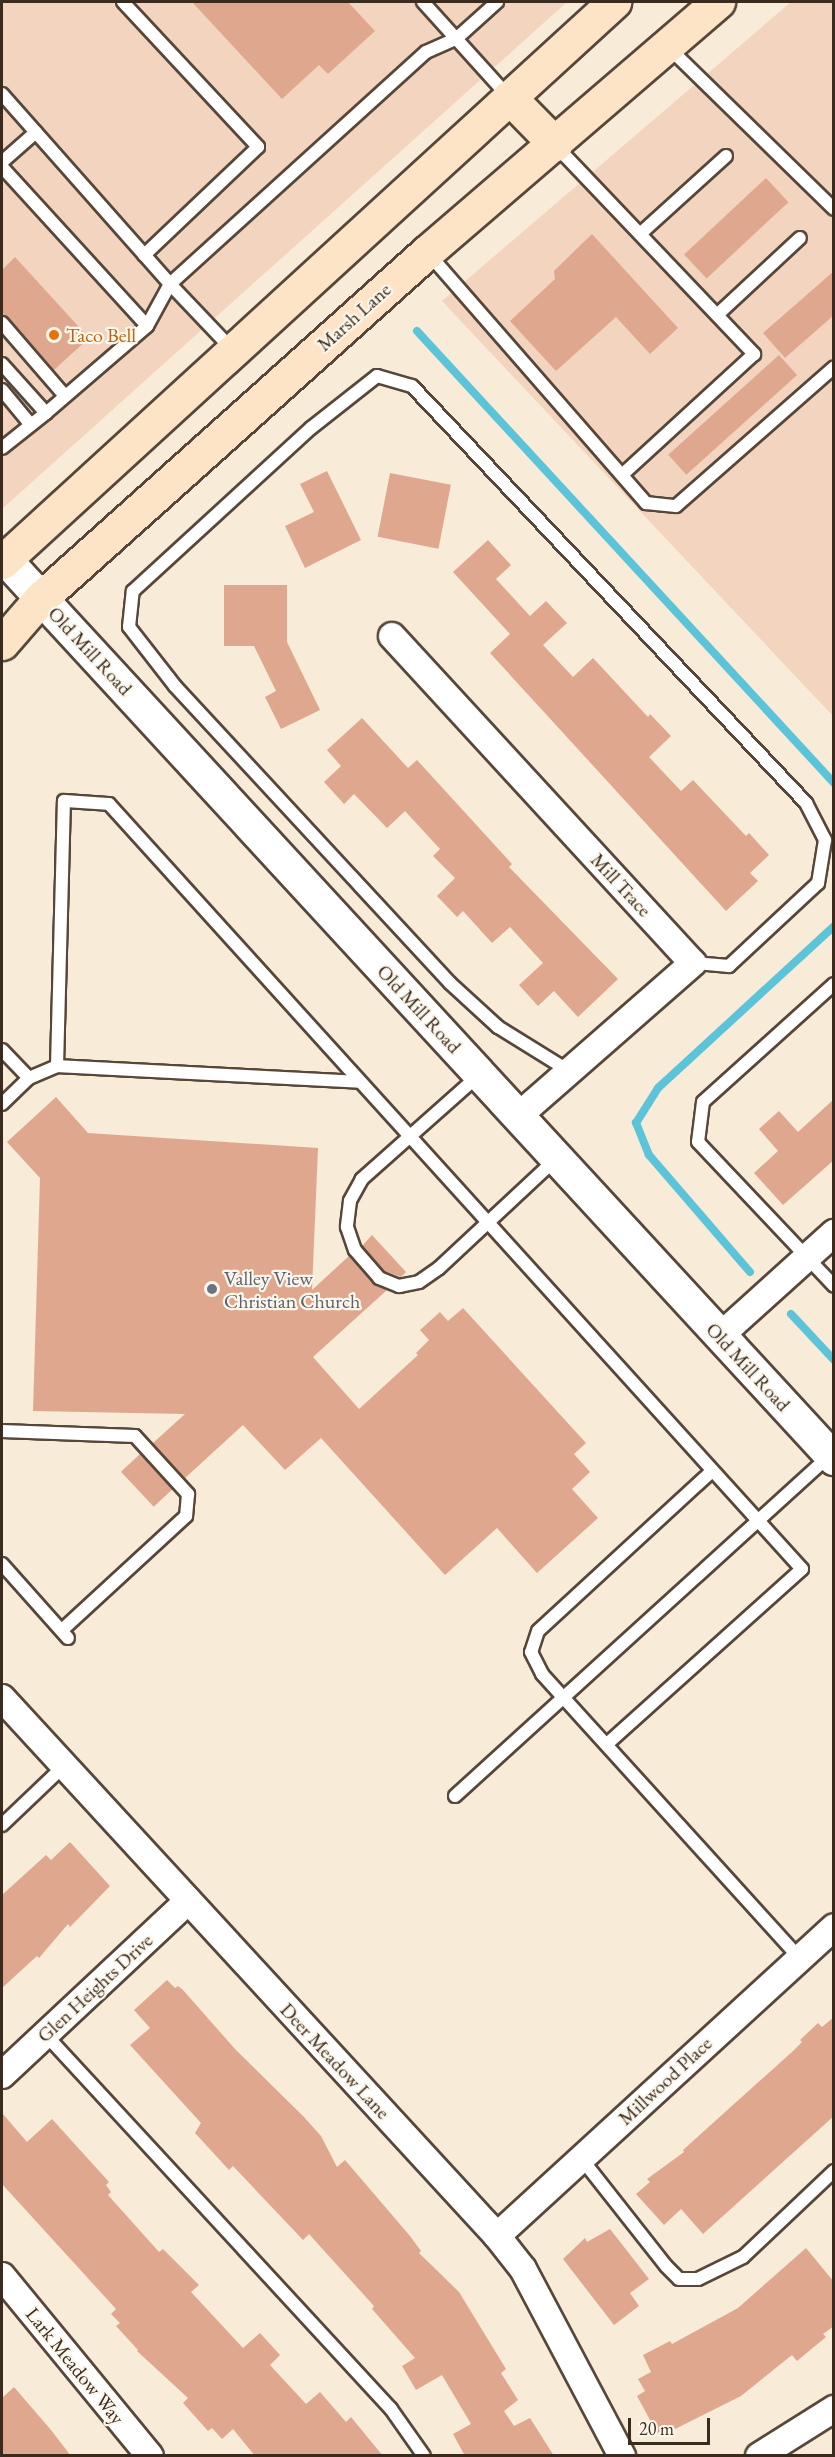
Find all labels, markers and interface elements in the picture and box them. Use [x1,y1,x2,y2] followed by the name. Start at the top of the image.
[312,278,396,356] street label: Marsh Lane
[66,323,136,347] place label: Taco Bell
[47,328,61,342] marker: Taco Bell
[43,602,137,700] street label: Old Mill Road
[586,848,656,922] street label: Mill Trace
[372,960,466,1058] street label: Old Mill Road
[224,1266,360,1313] place label: Valley View Christian Church
[205,1282,219,1296] marker: Valley View Christian Church
[701,1318,795,1416] street label: Old Mill Road
[32,1928,158,2048] street label: Glen Heights Drive
[275,1998,395,2124] street label: Deer Meadow Lane
[613,2032,717,2130] street label: Millwood Place
[21,2303,129,2429] street label: Lark Meadow Way
[631,2406,714,2444] scale bar
[639,2417,674,2440] text: 20 m

